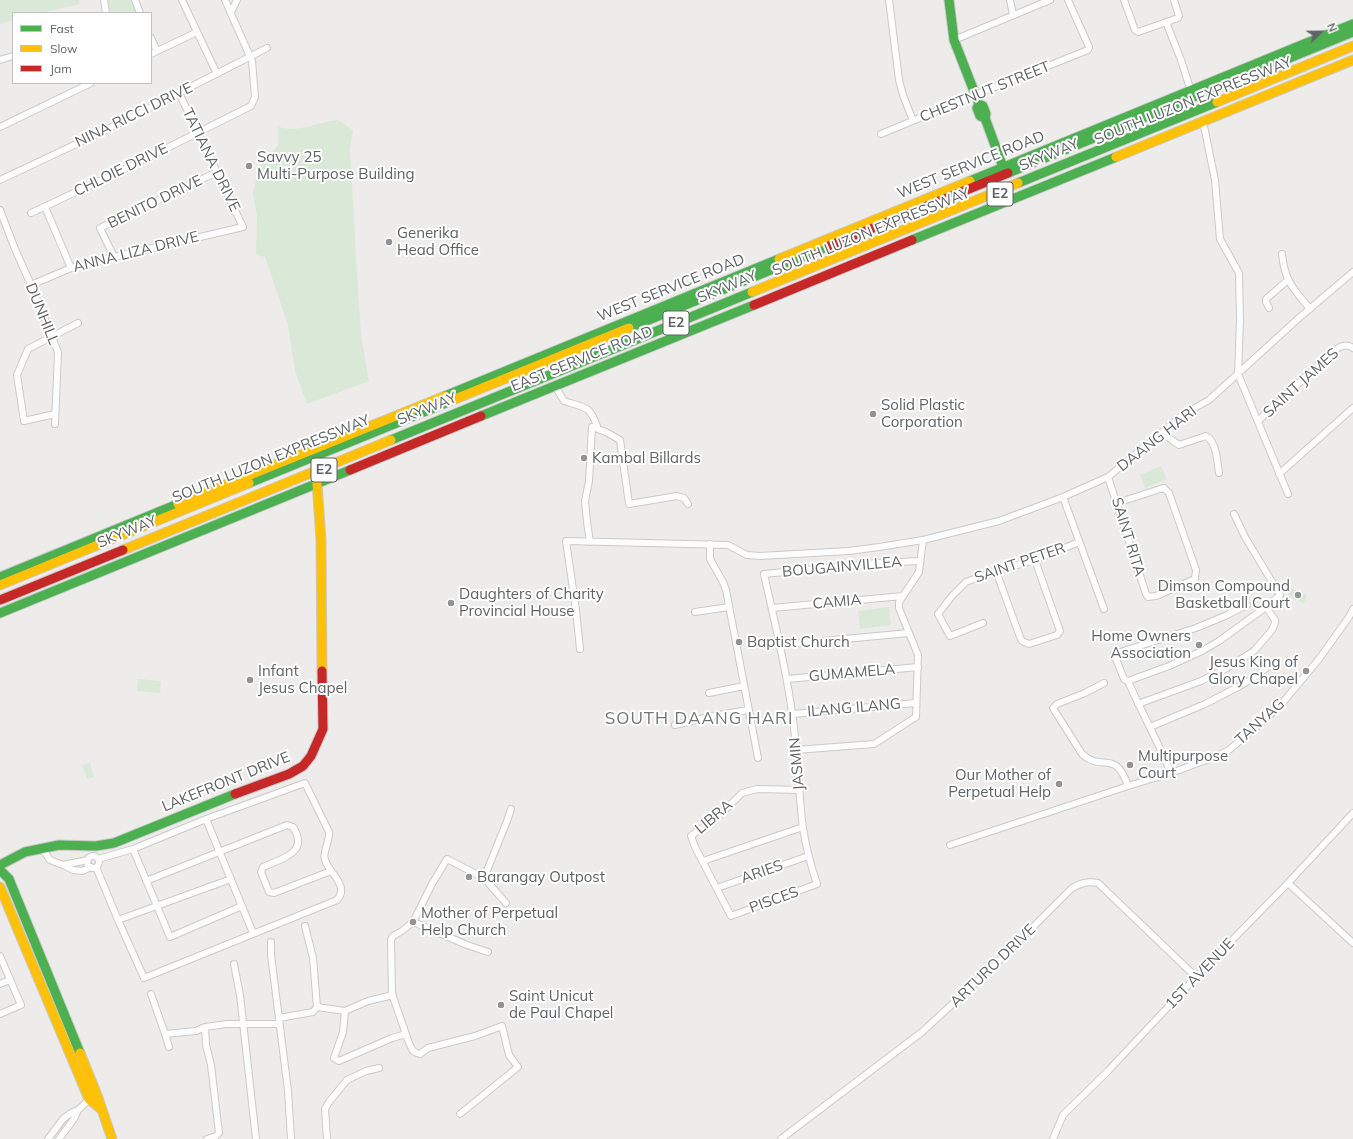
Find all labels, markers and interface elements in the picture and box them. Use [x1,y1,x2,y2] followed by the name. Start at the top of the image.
[12,12,152,84] legend
[1301,12,1341,52] north arrow
[50,21,74,36] text: Fast
[1324,21,1340,34] text: N
[50,41,78,56] text: Slow
[1092,53,1294,149] street label: SOUTH LUZON EXPRESSWAY
[917,58,1053,126] street label: CHESTNUT STREET
[50,61,72,76] text: Jam
[72,79,196,151] street label: NINA RICCI DRIVE
[178,105,244,215] street label: TATIANA DRIVE
[895,127,1047,203] street label: WEST SERVICE ROAD
[1017,135,1081,175] street label: SKYWAY
[71,139,171,201] street label: CHLOIE DRIVE
[257,148,415,183] place label: Savvy 25 Multi-Purpose Building
[244,161,254,171] marker: Savvy 25 Multi-Purpose Building
[105,171,205,233] street label: BENITO DRIVE
[987,182,1013,206] road number: E2
[770,184,972,280] street label: SOUTH LUZON EXPRESSWAY
[397,224,479,259] place label: Generika Head Office
[71,228,201,276] street label: ANNA LIZA DRIVE
[384,237,394,247] marker: Generika Head Office
[595,250,747,326] street label: WEST SERVICE ROAD
[695,267,759,307] street label: SKYWAY
[21,280,63,348] street label: DUNHILL
[663,311,689,335] road number: E2
[508,322,656,396] street label: EAST SERVICE ROAD
[1260,344,1342,422] street label: SAINT JAMES
[395,389,459,429] street label: SKYWAY
[881,396,965,431] place label: Solid Plastic Corporation
[1114,402,1200,476] street label: DAANG HARI
[868,409,878,419] marker: Solid Plastic Corporation
[170,411,372,507] street label: SOUTH LUZON EXPRESSWAY
[592,449,701,467] place label: Kambal Billards
[579,453,589,463] marker: Kambal Billards
[311,458,337,482] road number: E2
[1107,495,1149,579] street label: SAINT RITA
[95,512,159,552] street label: SKYWAY
[972,539,1068,587] street label: SAINT PETER
[781,553,903,581] street label: BOUGAINVILLEA
[1158,577,1290,612] place label: Dimson Compound Basketball Court
[459,585,604,620] place label: Daughters of Charity Provincial House
[1293,590,1303,600] marker: Dimson Compound Basketball Court
[812,591,862,613] street label: CAMIA
[446,598,456,608] marker: Daughters of Charity Provincial House
[1091,627,1191,662] place label: Home Owners Association
[747,633,850,651] place label: Baptist Church
[734,637,744,647] marker: Baptist Church
[1194,640,1204,650] marker: Home Owners Association
[1208,653,1298,688] place label: Jesus King of Glory Chapel
[808,660,896,686] street label: GUMAMELA
[258,662,347,697] place label: Infant Jesus Chapel
[1301,666,1311,676] marker: Jesus King of Glory Chapel
[245,675,255,685] marker: Infant Jesus Chapel
[806,695,902,721] street label: ILANG ILANG
[1232,695,1288,749] street label: TANYAG
[605,709,793,729] district label: SOUTH DAANG HARI
[786,737,808,791] street label: JASMIN
[1138,747,1228,782] place label: Multipurpose Court
[159,748,293,816] street label: LAKEFRONT DRIVE
[1125,760,1135,770] marker: Multipurpose Court
[948,766,1051,801] place label: Our Mother of Perpetual Help
[1054,779,1064,789] marker: Our Mother of Perpetual Help
[692,796,736,838] street label: LIBRA
[739,856,785,888] street label: ARIES
[477,868,605,886] place label: Barangay Outpost
[464,872,474,882] marker: Barangay Outpost
[747,883,801,917] street label: PISCES
[421,904,558,939] place label: Mother of Perpetual Help Church
[408,917,418,927] marker: Mother of Perpetual Help Church
[947,921,1039,1011] street label: ARTURO DRIVE
[1162,935,1238,1013] street label: 1ST AVENUE
[509,987,613,1022] place label: Saint Unicut de Paul Chapel
[496,1000,506,1010] marker: Saint Unicut de Paul Chapel

